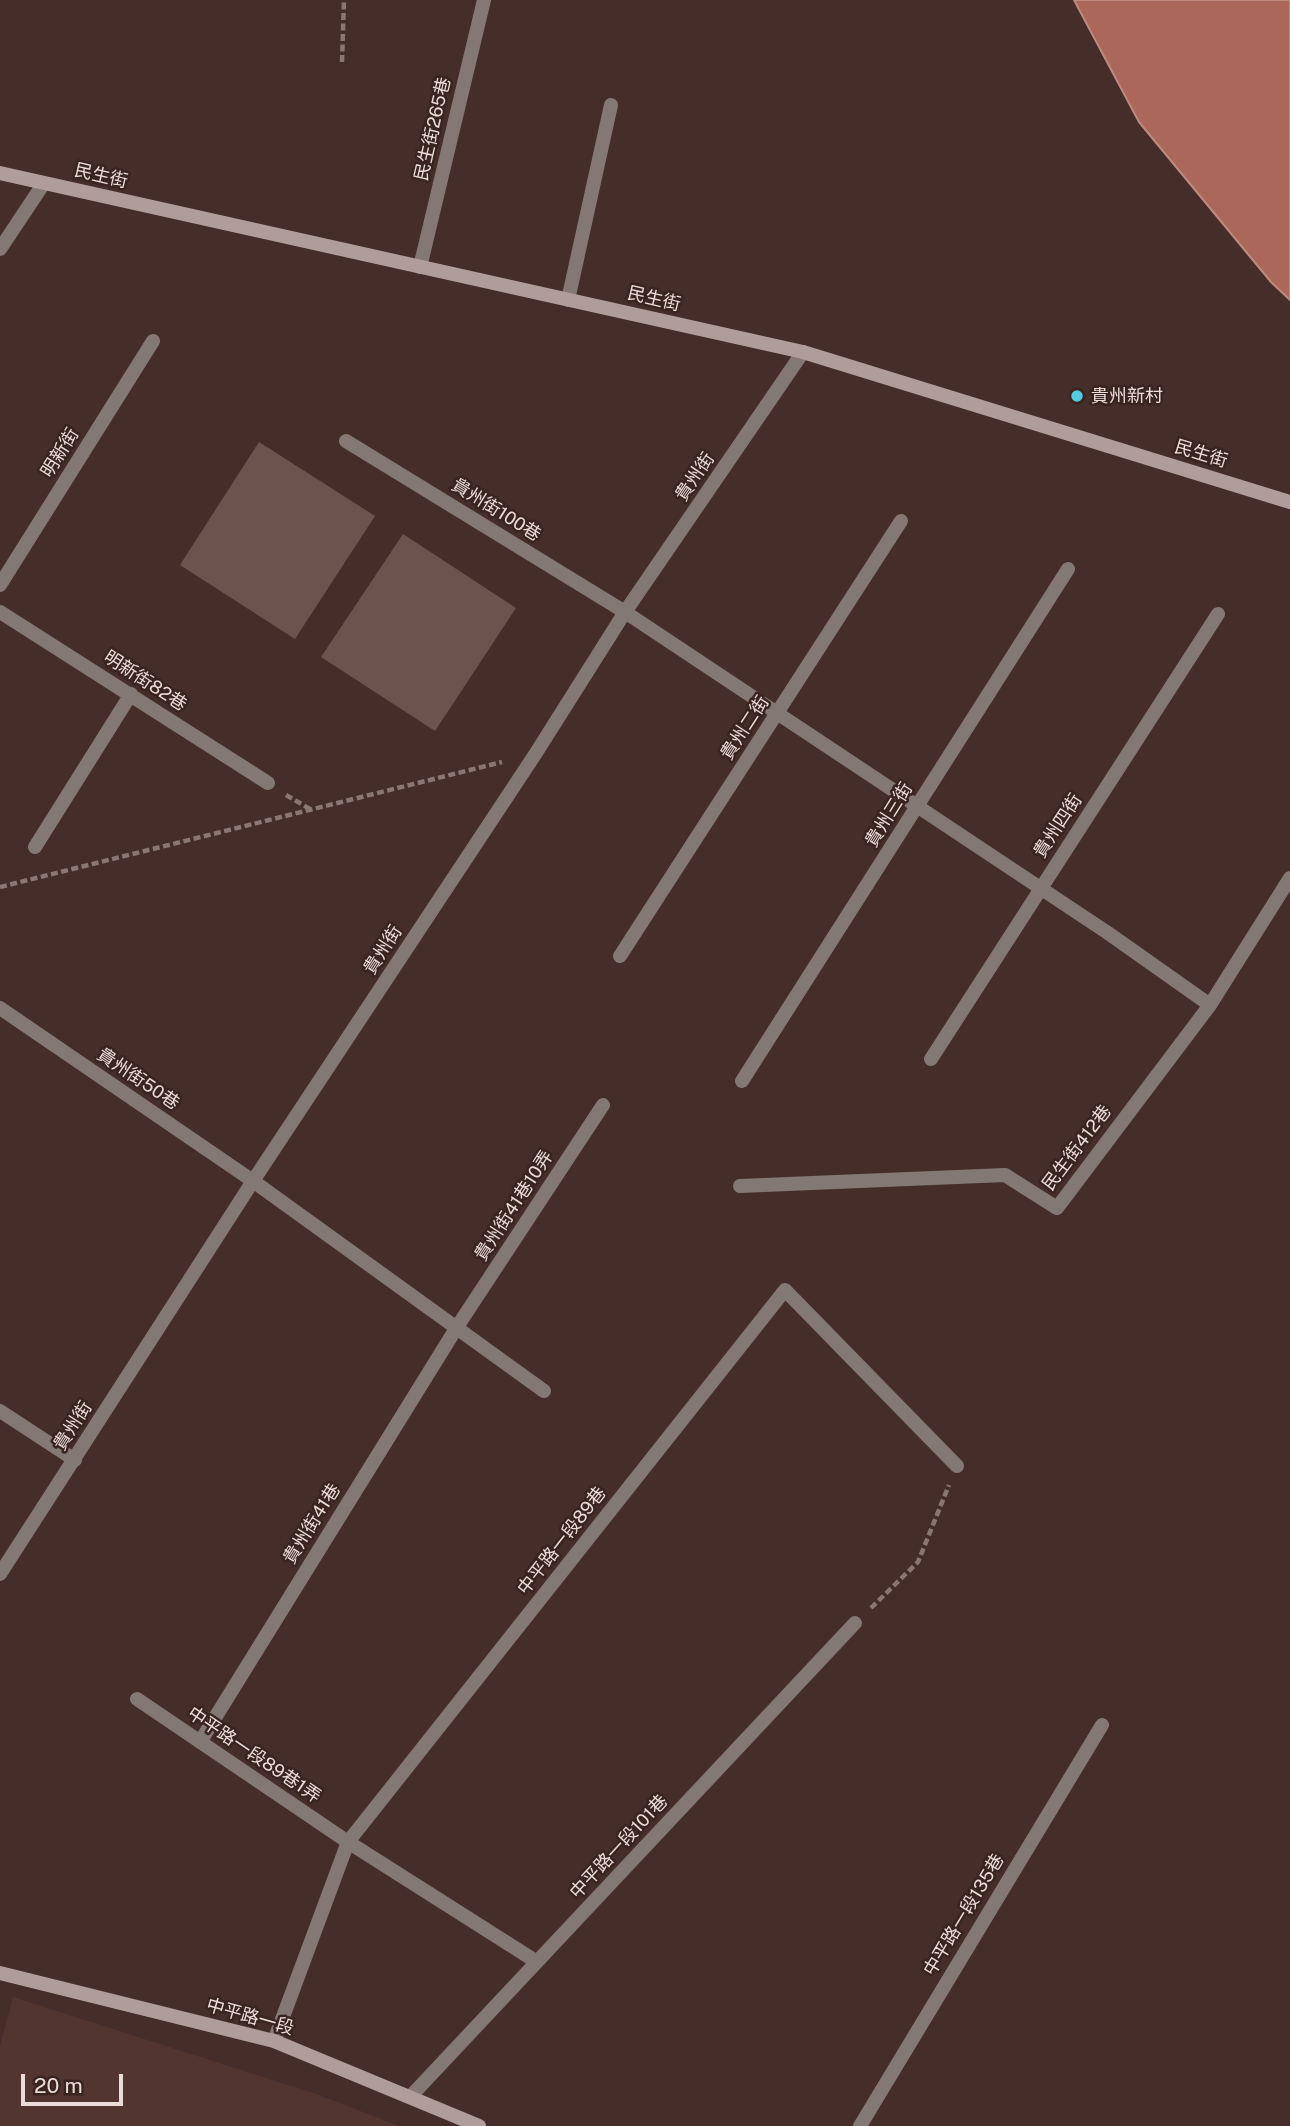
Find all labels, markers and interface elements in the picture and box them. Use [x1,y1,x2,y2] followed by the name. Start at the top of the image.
[411,75,455,183] street label: 民生街265巷
[72,159,130,193] street label: 民生街
[625,282,683,316] street label: 民生街
[1091,385,1163,407] place label: 貴州新村
[1069,388,1085,404] marker: 貴州新村
[37,424,83,482] street label: 明新街
[1172,436,1230,472] street label: 民生街
[671,449,719,505] street label: 貴州街
[447,474,545,546] street label: 貴州街100巷
[100,646,190,716] street label: 明新街82巷
[716,692,774,764] street label: 貴州二街
[861,779,917,851] street label: 貴州三街
[1029,790,1087,862] street label: 貴州四街
[359,921,407,979] street label: 貴州街
[93,1044,183,1114] street label: 貴州街50巷
[1038,1101,1116,1195] street label: 民生街412巷
[470,1147,558,1265] street label: 貴州街41巷10弄
[49,1397,97,1455] street label: 貴州街
[279,1480,345,1568] street label: 貴州街41巷
[513,1483,611,1599] street label: 中平路一段89巷
[183,1702,325,1808] street label: 中平路一段89巷1弄
[566,1791,672,1903] street label: 中平路一段101巷
[919,1850,1009,1980] street label: 中平路一段135巷
[204,1994,296,2040] street label: 中平路一段
[24,2060,126,2104] scale bar
[34,2073,83,2098] text: 20 m

